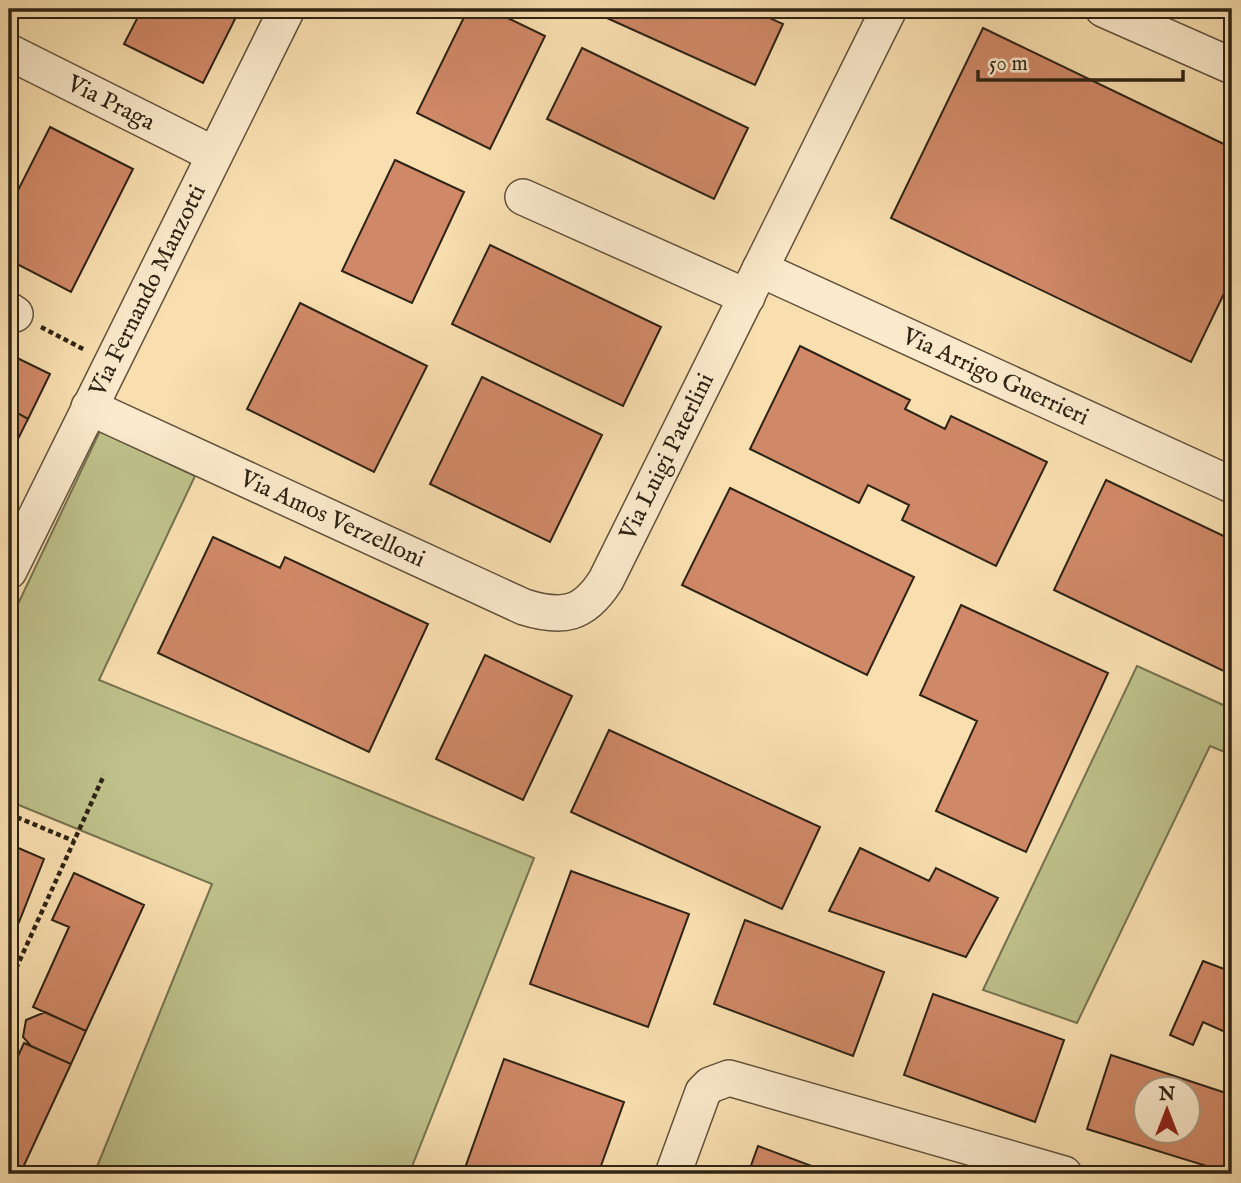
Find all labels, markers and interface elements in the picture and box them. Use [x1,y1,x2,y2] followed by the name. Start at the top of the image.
[978,38,1183,82] scale bar
[989,51,1028,78] text: 50 m
[61,68,161,138] street label: Via Praga
[82,179,213,402] street label: Via Fernando Manzotti
[896,320,1094,433] street label: Via Arrigo Guerrieri
[612,368,722,546] street label: Via Luigi Paterlini
[234,463,430,575] street label: Via Amos Verzelloni
[1132,1074,1202,1144] north arrow
[1158,1083,1176,1107] text: N

